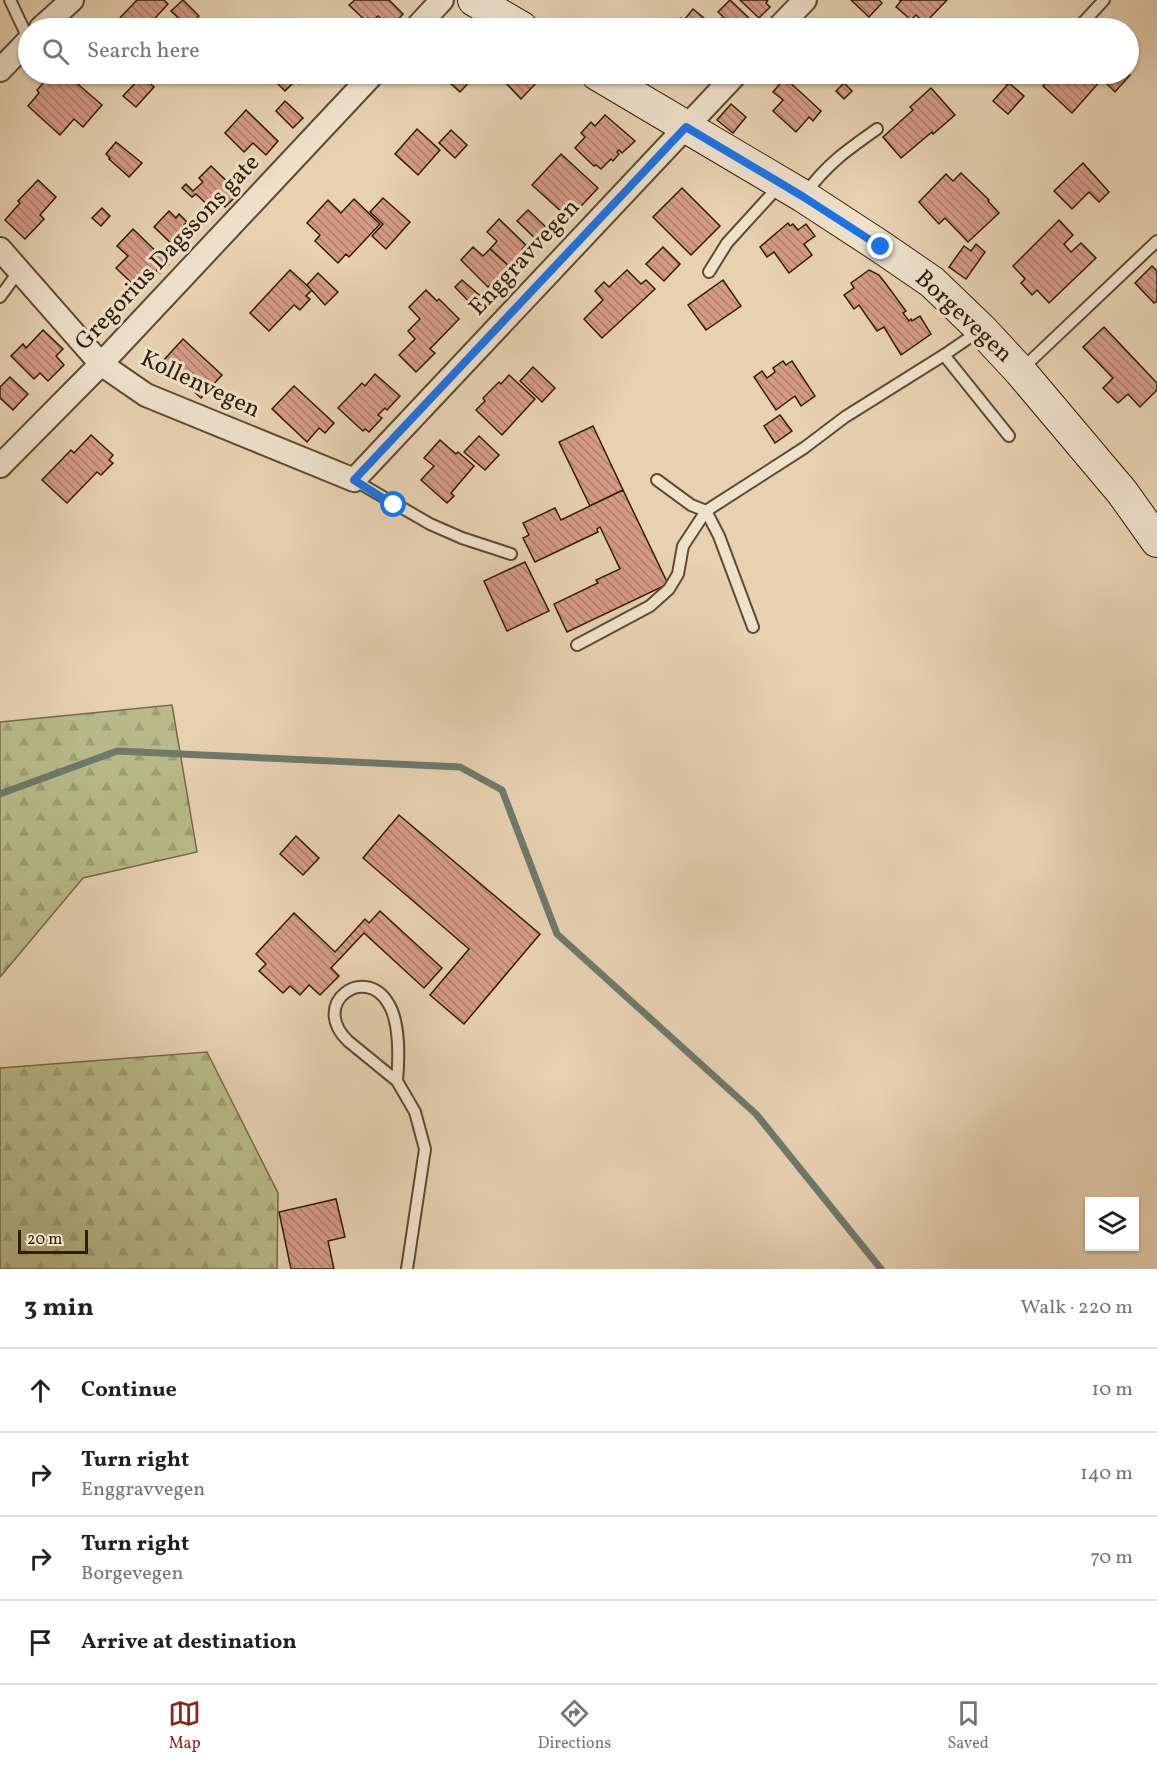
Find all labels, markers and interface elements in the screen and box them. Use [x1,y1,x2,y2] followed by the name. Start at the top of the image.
[18,18,1139,84] search box
[39,35,72,68] icon: search
[87,36,200,67] text: Search here
[68,147,268,359] street label: Gregorius Dagssons gate
[462,192,588,324] street label: Enggravvegen
[867,233,893,259] route end
[906,263,1020,371] street label: Borgevegen
[134,342,266,428] street label: Kollenvegen
[380,491,406,517] route start
[1085,1197,1139,1251] map controls
[1085,1197,1139,1251] button: layers
[18,1227,88,1254] scale bar
[27,1229,62,1251] text: 20 m
[24,1290,94,1326] text: 3 min
[1021,1294,1133,1322] text: Walk · 220 m
[24,1374,57,1407] icon: ahead
[81,1375,177,1406] text: Continue
[1092,1376,1133,1404] text: 10 m
[81,1445,189,1476] text: Turn right
[24,1458,57,1491] icon: right
[1080,1460,1133,1488] text: 140 m
[81,1476,205,1504] text: Enggravvegen
[81,1529,189,1560] text: Turn right
[24,1542,57,1575] icon: right
[1090,1544,1133,1572] text: 70 m
[81,1560,183,1588] text: Borgevegen
[24,1626,57,1659] icon: arrive
[81,1627,297,1658] text: Arrive at destination
[168,1697,201,1755] tab: Map
[538,1697,611,1755] tab: Directions
[948,1697,989,1755] tab: Saved

